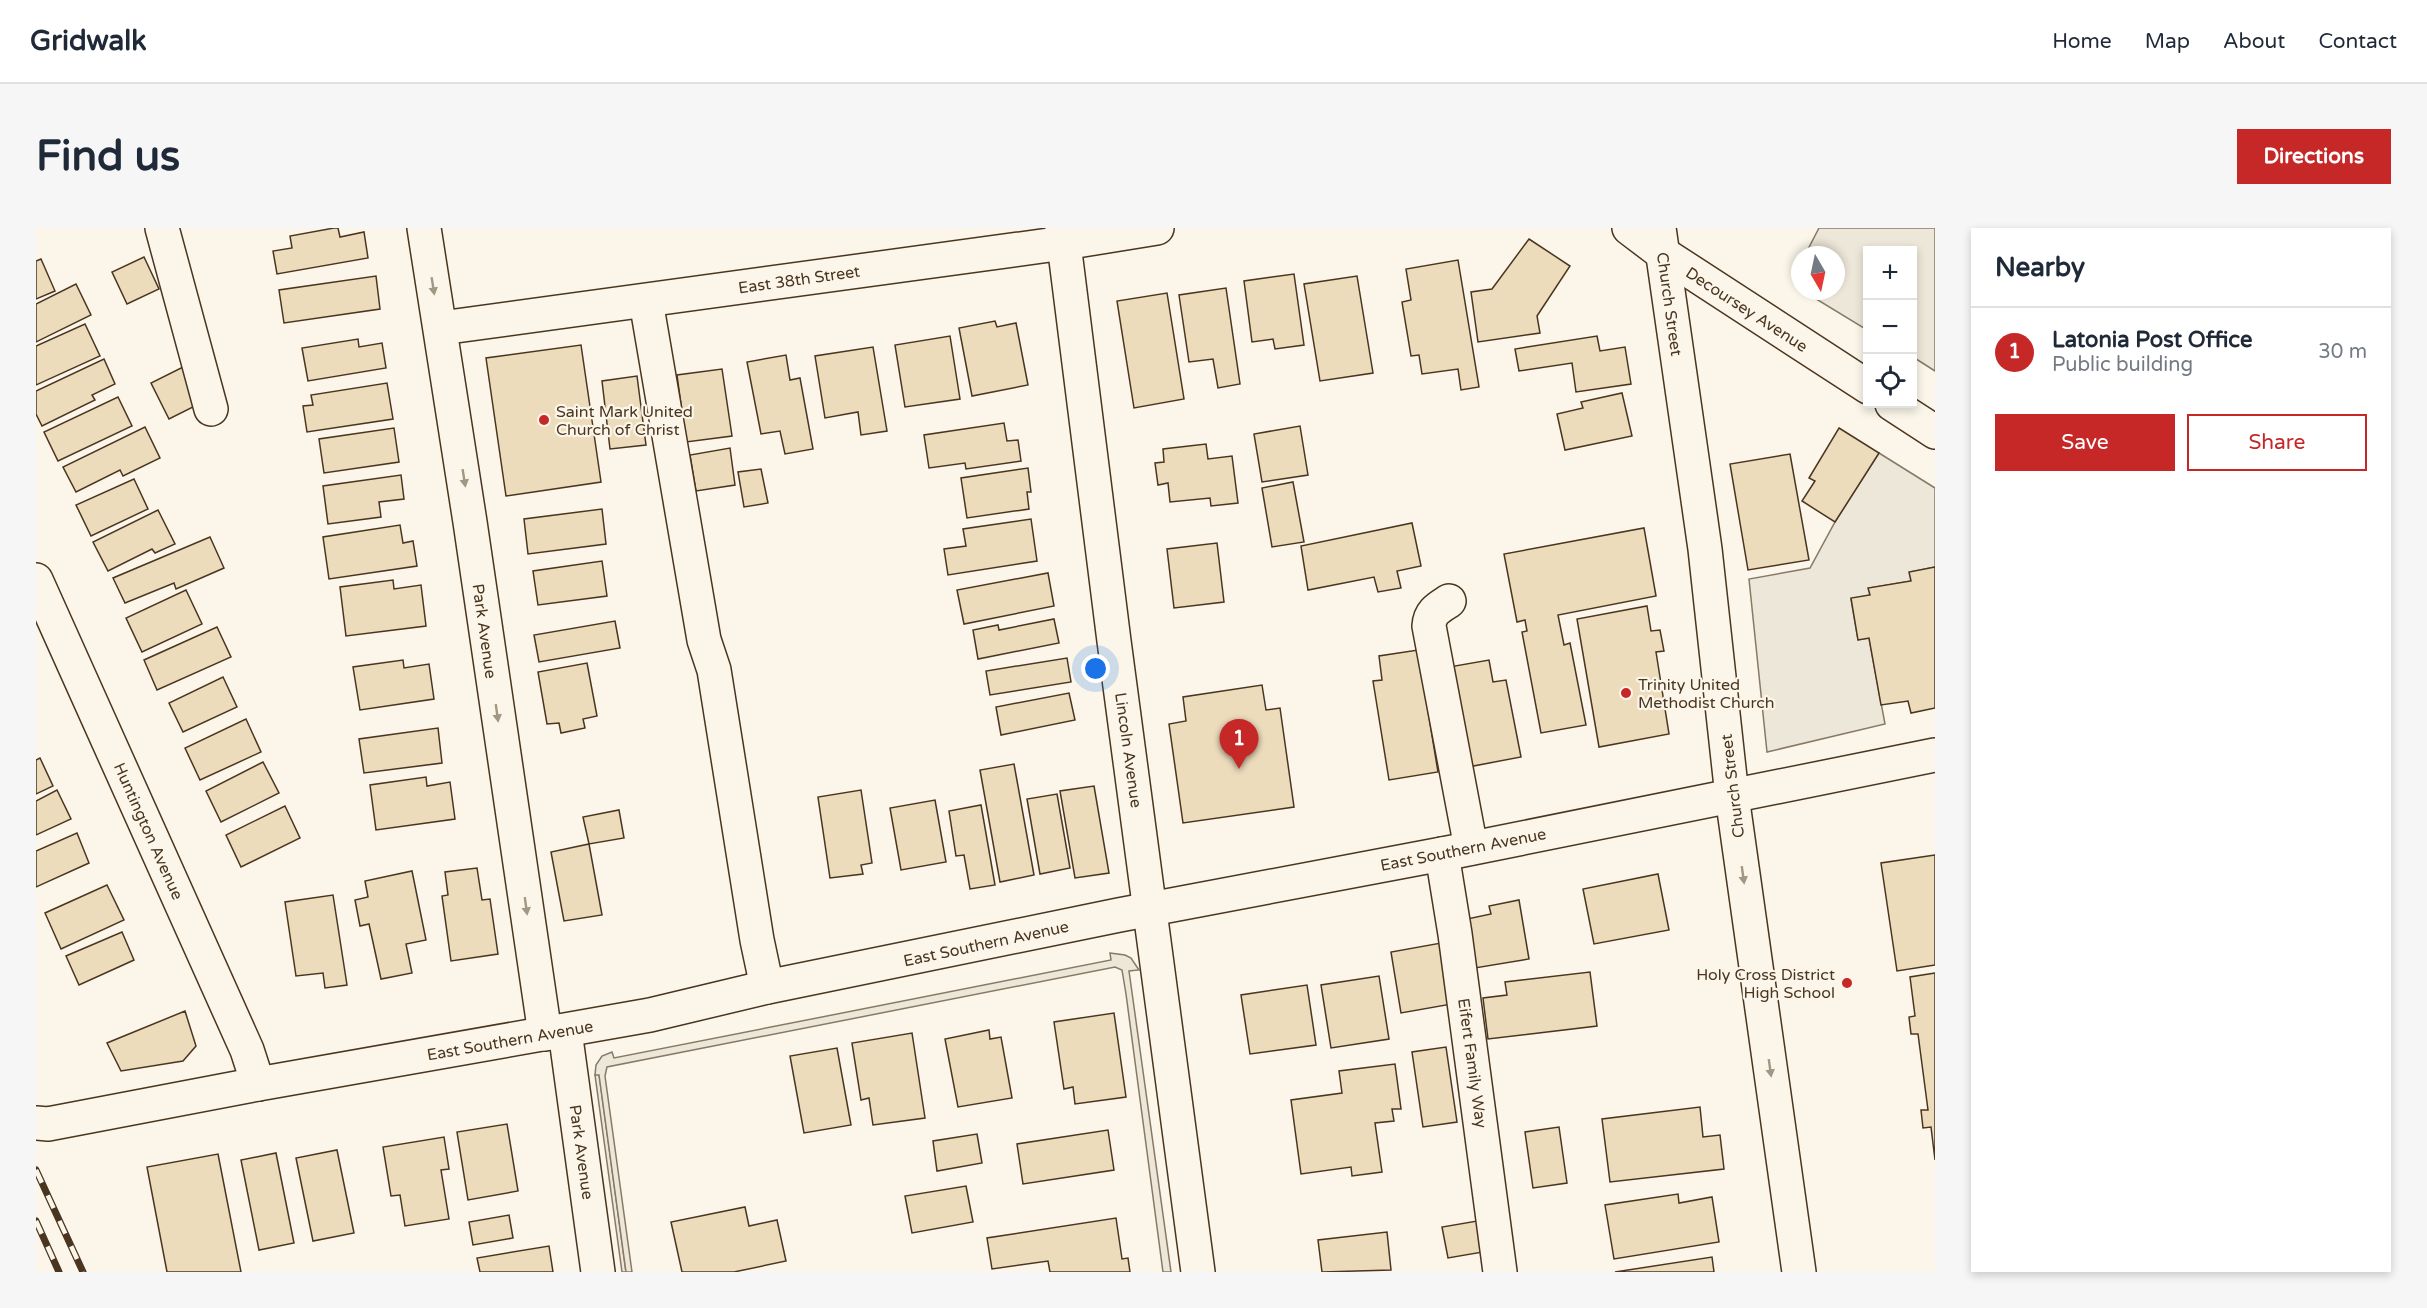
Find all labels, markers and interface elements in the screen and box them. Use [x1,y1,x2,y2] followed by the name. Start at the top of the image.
[30,24,147,58] text: Gridwalk
[2052,29,2112,54] text: Home
[2145,29,2190,54] text: Map
[2223,29,2285,54] text: About
[2318,29,2397,54] text: Contact
[2237,129,2391,184] button: Directions
[36,131,180,182] text: Find us
[1791,246,1845,300] north arrow
[1863,246,1917,408] map controls
[1863,246,1917,300] button: +
[1652,251,1686,357] street label: Church Street
[1995,252,2085,283] text: Nearby
[737,262,861,298] street label: East 38th Street
[1682,263,1811,357] street label: Decoursey Avenue
[428,276,437,295] one-way arrow
[1863,300,1917,354] button: −
[2052,327,2252,353] text: Latonia Post Office
[2008,340,2021,364] text: 1
[2318,340,2367,364] text: 30 m
[2052,353,2193,377] text: Public building
[1863,354,1917,408] button: locate
[556,402,693,440] place label: Saint Mark United Church of Christ
[537,413,551,427] marker: Saint Mark United Church of Christ
[1995,414,2175,471] button: Save
[2187,414,2367,471] button: Share
[459,469,468,488] one-way arrow
[467,582,501,680] street label: Park Avenue
[1081,654,1110,683] your location
[1638,675,1775,713] place label: Trinity United Methodist Church
[1619,686,1633,700] marker: Trinity United Methodist Church
[1110,691,1146,809] street label: Lincoln Avenue
[493,704,502,723] one-way arrow
[1220,720,1258,769] pin: 1
[1717,733,1749,839] street label: Church Street
[109,760,187,903] street label: Huntington Avenue
[1379,824,1548,876] street label: East Southern Avenue
[1739,866,1748,885] one-way arrow
[521,896,530,915] one-way arrow
[902,917,1071,971] street label: East Southern Avenue
[1696,965,1835,1003] place label: Holy Cross District High School
[1840,976,1854,990] marker: Holy Cross District High School
[1453,997,1491,1130] street label: Eifert Family Way
[425,1017,595,1065] street label: East Southern Avenue
[1766,1059,1775,1078] one-way arrow
[564,1103,598,1201] street label: Park Avenue

